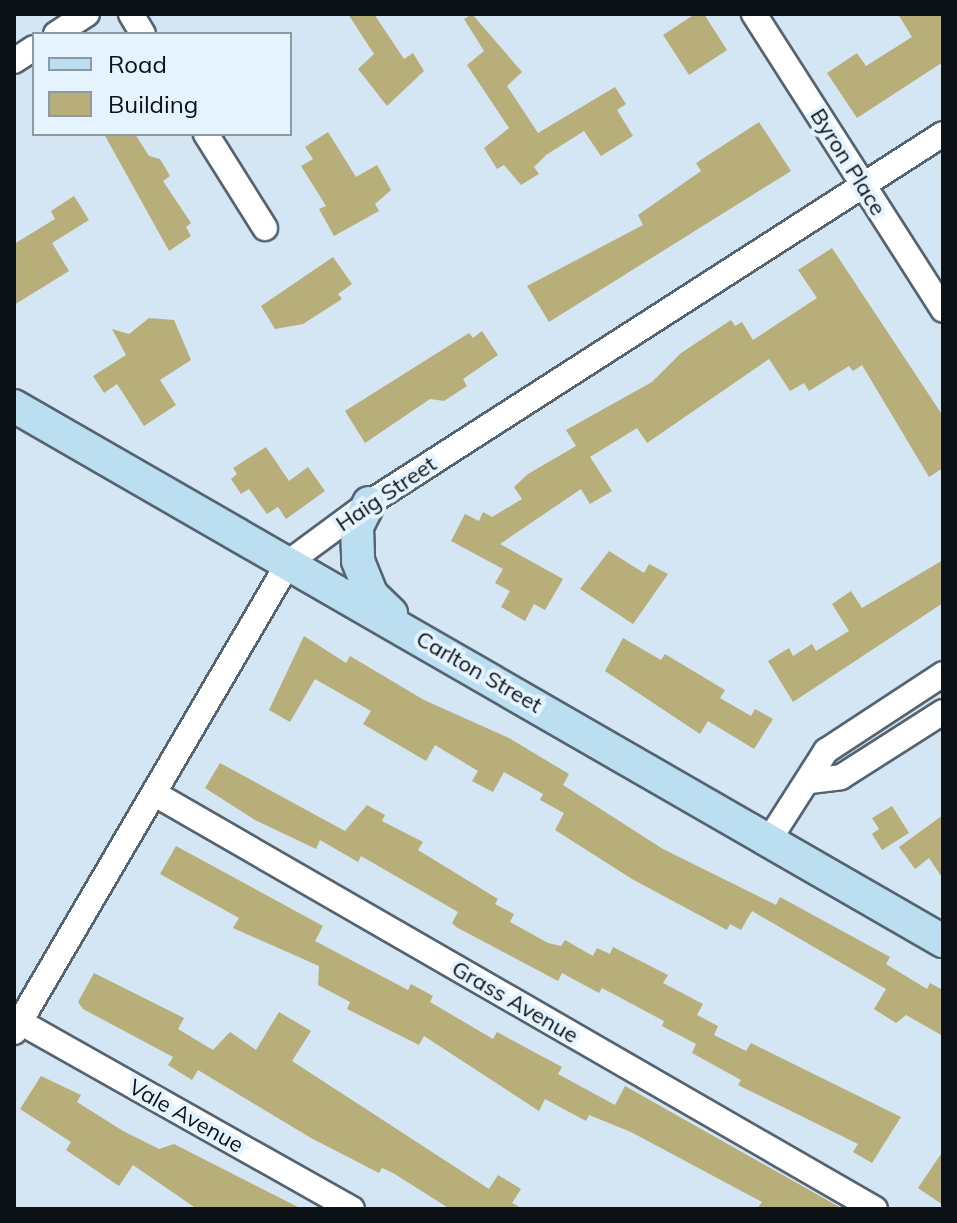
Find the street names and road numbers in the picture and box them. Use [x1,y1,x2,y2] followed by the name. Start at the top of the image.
[805,104,891,220] street label: Byron Place
[331,451,441,537] street label: Haig Street
[411,625,547,719] street label: Carlton Street
[447,955,583,1049] street label: Grass Avenue
[124,1074,248,1158] street label: Vale Avenue

